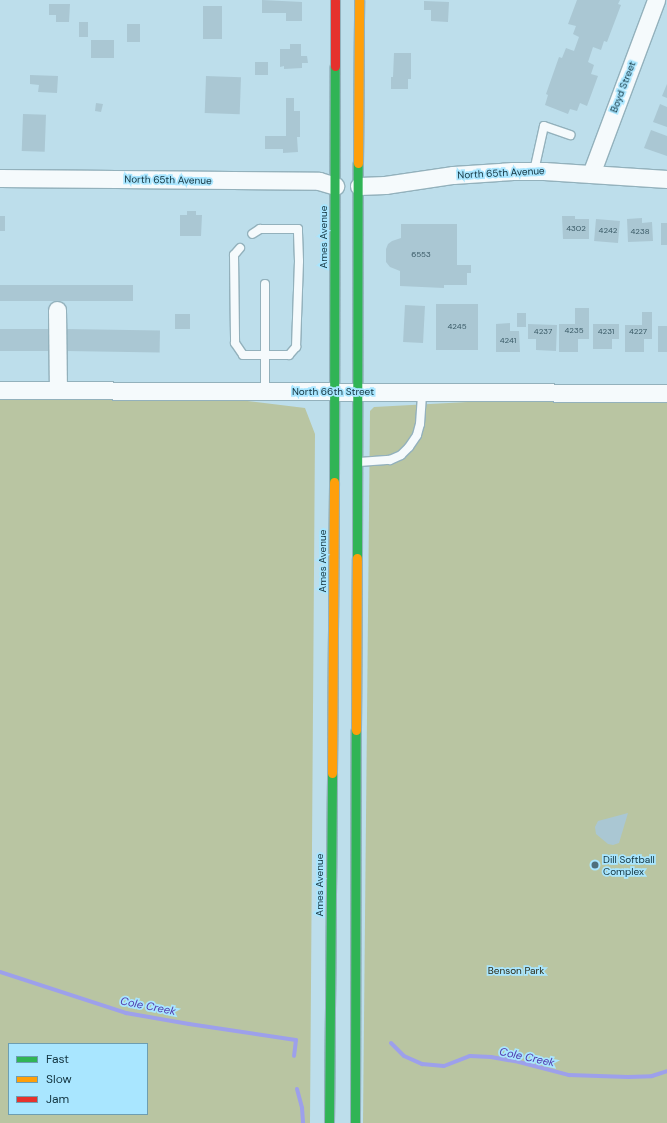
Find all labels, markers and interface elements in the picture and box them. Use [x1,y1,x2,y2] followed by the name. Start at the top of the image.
[608,60,638,114] street label: Boyd Street
[457,165,545,181] street label: North 65th Avenue
[124,173,212,187] street label: North 65th Avenue
[318,206,330,268] street label: Ames Avenue
[566,224,586,234] house number: 4302
[599,226,617,236] house number: 4242
[630,227,650,237] house number: 4238
[411,250,431,260] house number: 6553
[447,322,467,332] house number: 4245
[564,326,584,336] house number: 4235
[534,327,552,337] house number: 4237
[598,327,614,337] house number: 4231
[629,327,647,337] house number: 4227
[500,336,516,346] house number: 4241
[292,386,374,398] street label: North 66th Street
[317,530,329,592] street label: Ames Avenue
[603,853,655,876] place label: Dill Softball Complex
[314,854,326,916] street label: Ames Avenue
[590,860,600,870] marker: Dill Softball Complex
[488,965,544,977] park label: Benson Park
[119,994,177,1018] water label: Cole Creek
[8,1043,148,1115] legend
[498,1045,556,1069] water label: Cole Creek
[46,1051,69,1067] text: Fast
[46,1071,72,1087] text: Slow
[46,1091,69,1107] text: Jam

